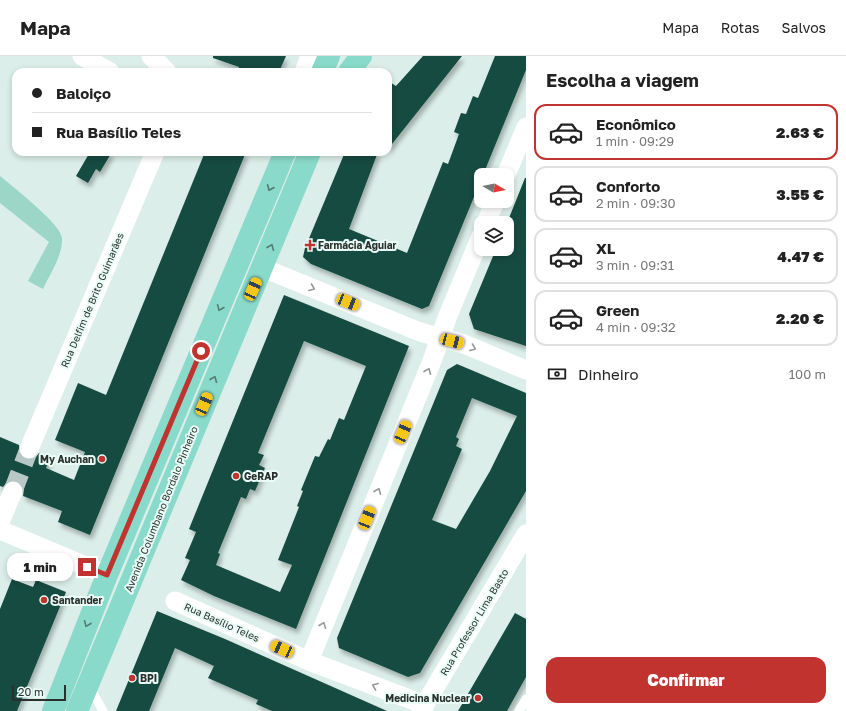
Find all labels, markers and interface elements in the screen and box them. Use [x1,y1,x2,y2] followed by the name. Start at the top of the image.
[20,16,71,39] text: Mapa
[662,19,699,36] text: Mapa
[721,19,760,36] text: Rotas
[782,19,826,36] text: Salvos
[546,69,699,91] text: Escolha a viagem
[56,84,111,102] text: Baloiço
[548,114,584,150] icon: car
[596,115,676,133] text: Econômico
[56,123,181,141] text: Rua Basílio Teles
[776,123,824,141] text: 2.63 €
[596,133,674,149] text: 1 min · 09:29
[474,168,514,208] north arrow
[474,168,514,256] map controls
[548,176,584,212] icon: car
[596,177,660,195] text: Conforto
[267,184,275,191] one-way arrow
[776,185,824,203] text: 3.55 €
[596,195,676,211] text: 2 min · 09:30
[474,216,514,256] button: layers
[58,231,126,369] street label: Rua Delfim de Brito Guimarães
[548,238,584,274] icon: car
[318,239,396,251] place label: Farmácia Aguiar
[596,239,615,257] text: XL
[305,240,315,250] marker: Farmácia Aguiar
[266,244,274,252] one-way arrow
[777,247,824,265] text: 4.47 €
[596,257,674,273] text: 3 min · 09:31
[243,276,263,302] car
[308,283,315,291] one-way arrow
[335,292,361,312] car
[548,300,584,336] icon: car
[596,301,639,319] text: Green
[216,304,224,311] one-way arrow
[776,309,824,327] text: 2.20 €
[596,319,676,335] text: 4 min · 09:32
[439,332,465,350] car
[192,342,210,360] route start
[469,343,476,351] one-way arrow
[546,363,568,385] icon: cash
[578,365,638,383] text: Dinheiro
[789,366,826,382] text: 100 m
[423,368,431,376] one-way arrow
[209,376,217,384] one-way arrow
[194,391,214,417] car
[393,419,413,445] car
[122,424,200,594] street label: Avenida Columbano Bordalo Pinheiro
[40,453,94,465] place label: My Auchan
[97,454,107,464] marker: My Auchan
[244,470,278,482] place label: GeRAP
[231,471,241,481] marker: GeRAP
[374,488,382,495] one-way arrow
[357,505,377,531] car
[7,553,73,581] callout: 1 min
[78,558,96,576] route end
[23,559,57,575] text: 1 min
[437,566,511,678] street label: Rua Professor Lima Basto
[52,594,102,606] place label: Santander
[39,595,49,605] marker: Santander
[183,600,261,644] street label: Rua Basílio Teles
[84,621,92,628] one-way arrow
[319,621,327,628] one-way arrow
[269,639,295,659] car
[546,657,826,703] button: Confirmar
[140,672,157,684] place label: BPI
[127,673,137,683] marker: BPI
[372,682,379,690] one-way arrow
[12,683,66,702] scale bar
[18,685,44,698] text: 20 m
[385,692,470,704] place label: Medicina Nuclear
[473,693,483,703] marker: Medicina Nuclear

